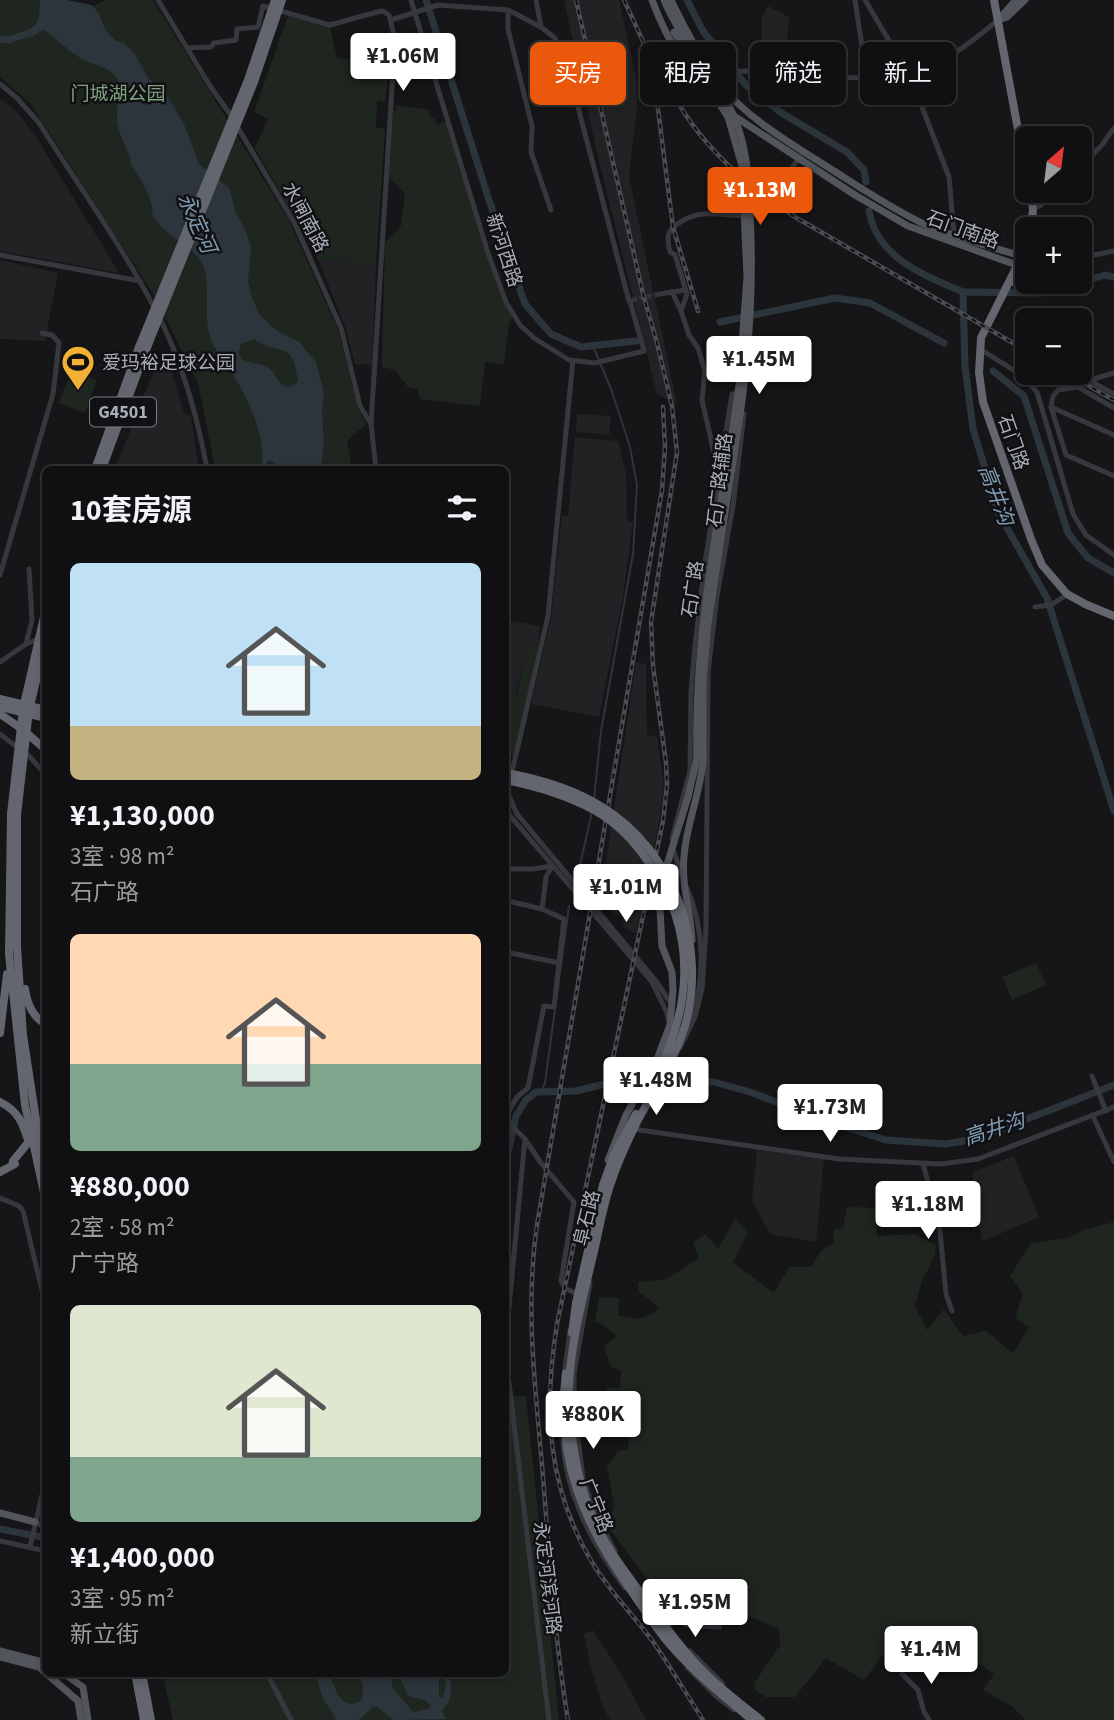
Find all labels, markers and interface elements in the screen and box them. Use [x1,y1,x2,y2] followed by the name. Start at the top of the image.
[346,34,460,93] pin: ¥1.06M
[366,39,440,72] text: ¥1.06M
[530,42,626,105] chip: 买房
[640,42,736,105] chip: 租房
[750,42,846,105] chip: 筛选
[860,42,956,105] chip: 新上
[70,81,166,108] park label: 门城湖公园
[1015,126,1092,203] north arrow
[1015,126,1092,385] map controls
[703,168,817,227] pin: ¥1.13M
[723,173,797,206] text: ¥1.13M
[275,178,334,258] street label: 水闸南路
[170,188,225,262] water label: 永定河
[922,205,1003,256] street label: 石门南路
[479,210,528,291] street label: 新河西路
[1015,217,1092,294] button: +
[1015,308,1092,385] button: −
[702,336,816,396] pin: ¥1.45M
[722,342,796,375] text: ¥1.45M
[59,343,97,392] sports icon: 爱玛裕足球公园
[102,350,235,377] place label: 爱玛裕足球公园
[90,398,156,426] road number: G4501
[991,411,1035,474] street label: 石门路
[701,431,740,529] street label: 石广路辅路
[971,460,1022,532] water label: 高井沟
[70,489,192,532] text: 10套房源
[443,489,481,527] icon: filters
[676,559,711,619] street label: 石广路
[213,608,339,734] icon: home
[70,794,215,837] text: ¥1,130,000
[70,840,174,873] text: 3室 · 98 m²
[569,864,683,924] pin: ¥1.01M
[589,870,663,903] text: ¥1.01M
[70,876,139,909] text: 石广路
[213,979,339,1105] icon: home
[599,1058,713,1117] pin: ¥1.48M
[619,1063,693,1096] text: ¥1.48M
[773,1084,887,1144] pin: ¥1.73M
[793,1090,867,1123] text: ¥1.73M
[959,1104,1030,1153] water label: 高井沟
[70,1165,190,1208] text: ¥880,000
[871,1182,985,1241] pin: ¥1.18M
[567,1187,607,1249] street label: 阜石路
[891,1187,965,1220] text: ¥1.18M
[70,1211,174,1244] text: 2室 · 58 m²
[70,1247,139,1280] text: 广宁路
[213,1350,339,1476] icon: home
[544,1392,642,1451] pin: ¥880K
[562,1397,624,1430] text: ¥880K
[572,1474,619,1537] street label: 广宁路
[526,1520,567,1636] street label: 永定河滨河路
[70,1536,215,1579] text: ¥1,400,000
[638,1580,752,1639] pin: ¥1.95M
[70,1582,174,1615] text: 3室 · 95 m²
[658,1585,732,1618] text: ¥1.95M
[70,1618,139,1651] text: 新立街
[882,1626,980,1686] pin: ¥1.4M
[901,1632,961,1665] text: ¥1.4M

